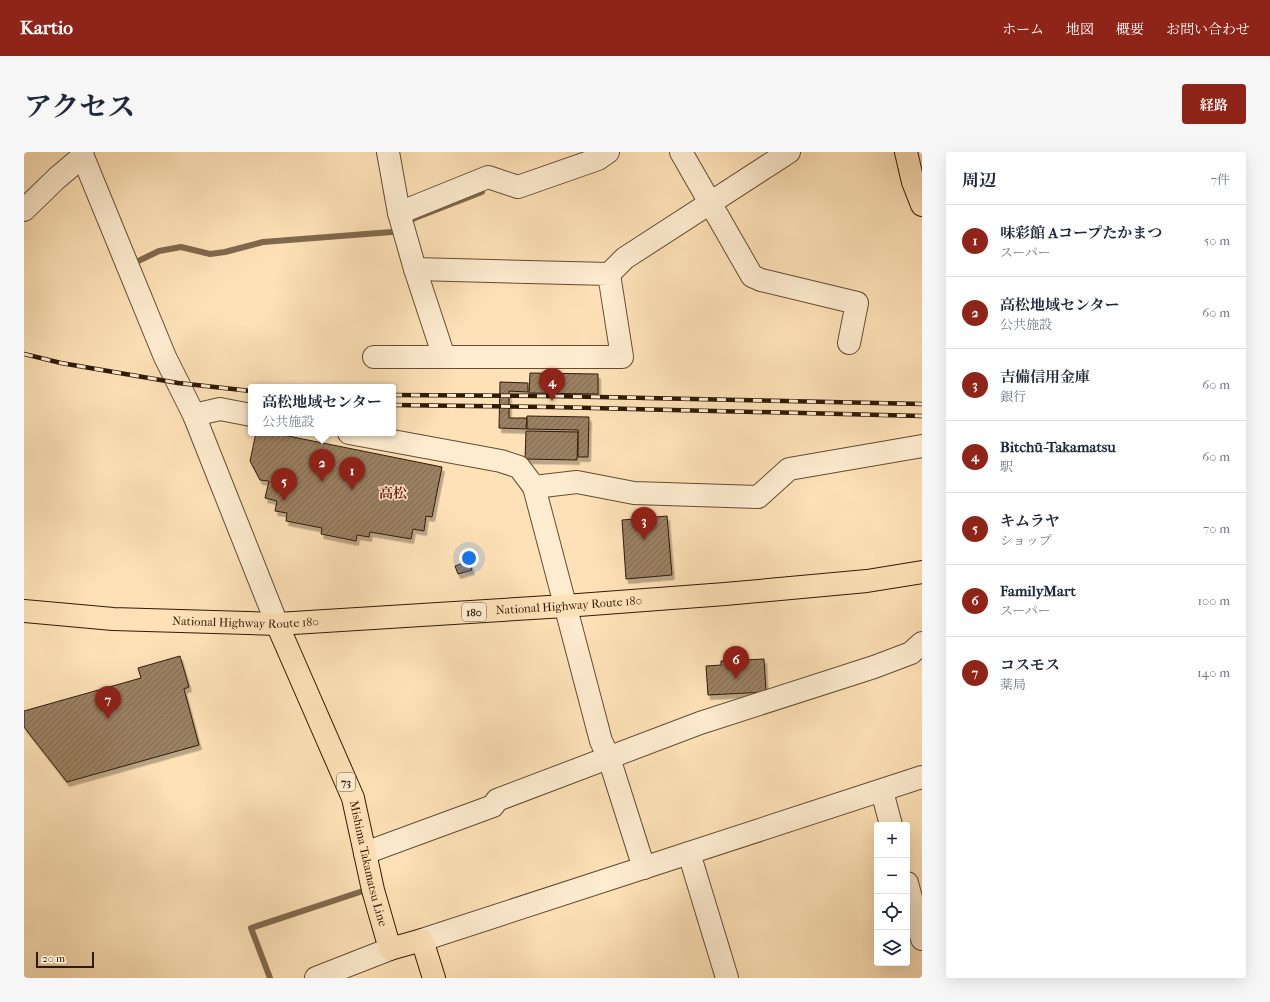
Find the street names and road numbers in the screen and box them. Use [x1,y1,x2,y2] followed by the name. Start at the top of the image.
[495,593,643,617] street label: National Highway Route 180
[462,603,486,621] road number: 180
[172,614,319,631] street label: National Highway Route 180
[337,773,355,791] road number: 73
[347,799,390,928] street label: Mishima Takamatsu Line

